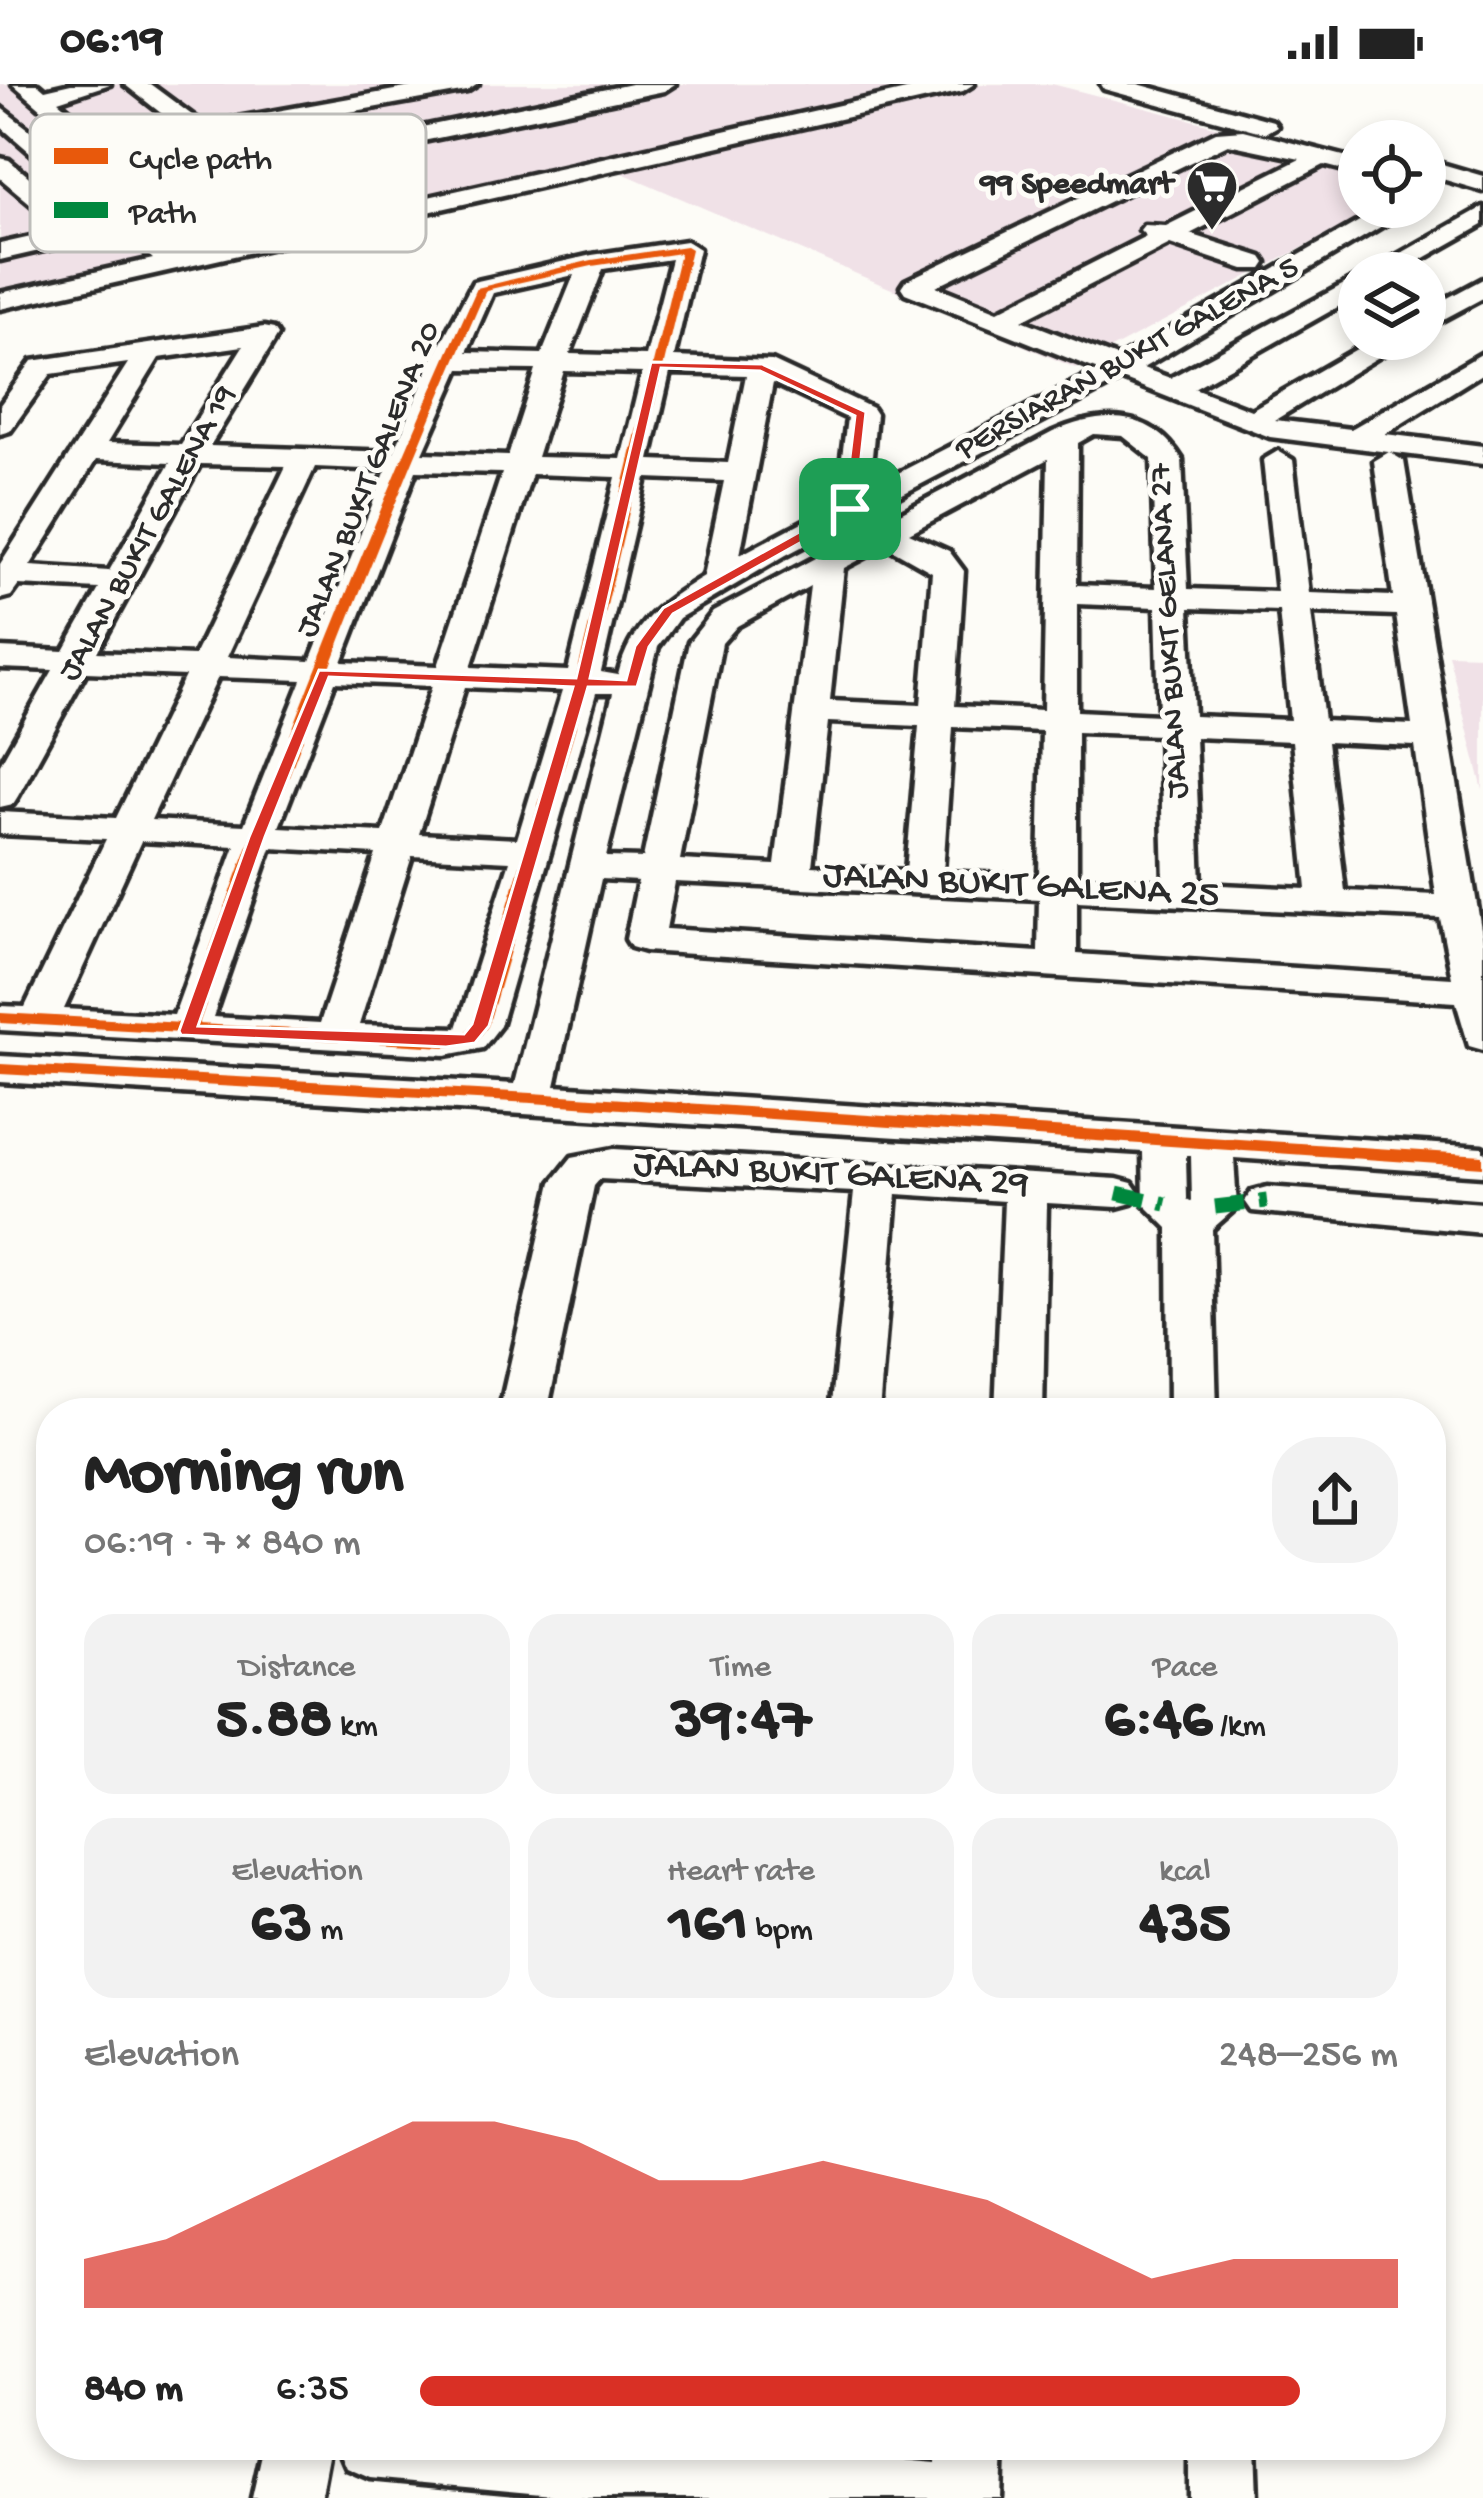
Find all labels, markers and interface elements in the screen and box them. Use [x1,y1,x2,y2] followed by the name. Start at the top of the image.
[60,16,163,69] text: 06:19
[30,114,426,252] legend
[1338,120,1446,360] map controls
[1338,120,1446,228] button: locate
[129,143,272,181] text: Cycle path
[1184,158,1240,232] supermarket icon: 99 Speedmart
[978,167,1177,205] place label: 99 Speedmart
[128,197,197,235] text: Path
[949,250,1306,471] street label: PERSIARAN BUKIT GALENA 5
[1338,252,1446,360] button: layers
[289,317,451,643] street label: JALAN BUKIT GALENA 20
[52,380,246,688] street label: JALAN BUKIT GALENA 19
[799,458,901,560] pin
[1143,462,1199,800] street label: JALAN BUKIT GELANA 27
[817,476,883,542] icon: arrive
[822,854,1220,920] street label: JALAN BUKIT GALENA 25
[632,1143,1030,1209] street label: JALAN BUKIT GALENA 29
[1272,1437,1398,1563] button: share
[84,1438,403,1516] text: Morning run
[84,1522,361,1568] text: 06:19 · 7 × 840 m
[239,1650,355,1688] text: Distance
[711,1650,771,1688] text: Time
[1153,1650,1217,1688] text: Pace
[216,1688,332,1758] text: 5.88
[671,1688,811,1758] text: 39:47
[1104,1688,1212,1758] text: 6:46
[332,1709,378,1747] text: km
[1212,1709,1266,1747] text: /km
[231,1854,363,1892] text: Elevation
[667,1854,815,1892] text: Heart rate
[1159,1854,1211,1892] text: kcal
[251,1892,312,1962] text: 63
[669,1892,748,1962] text: 161
[1139,1892,1231,1962] text: 435
[312,1913,343,1951] text: m
[748,1913,813,1951] text: bpm
[84,2034,239,2080] text: Elevation
[1219,2034,1398,2080] text: 248–256 m
[84,2368,183,2414] text: 840 m
[276,2368,349,2414] text: 6:35

